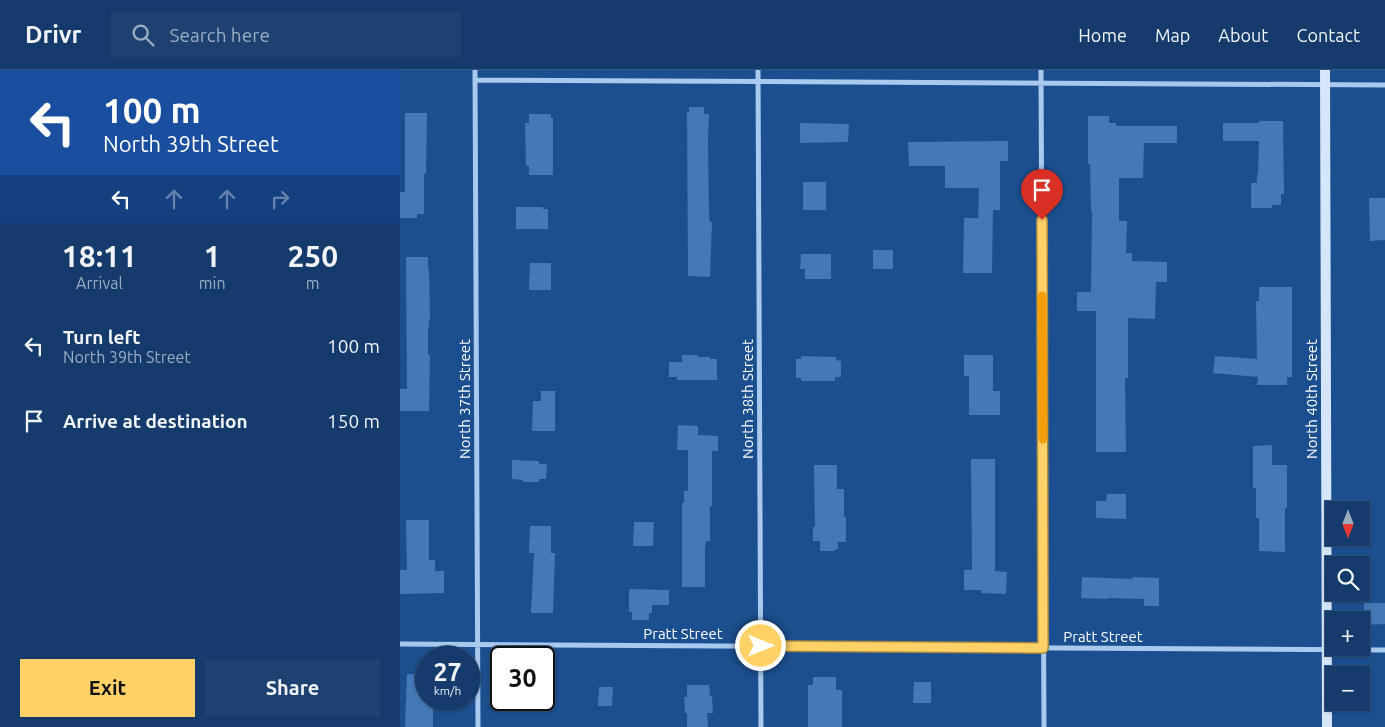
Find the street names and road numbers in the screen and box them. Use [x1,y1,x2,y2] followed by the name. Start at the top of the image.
[456,339,473,459] street label: North 37th Street
[739,339,756,459] street label: North 38th Street
[1303,339,1320,459] street label: North 40th Street
[643,625,723,642] street label: Pratt Street
[1063,628,1143,645] street label: Pratt Street

